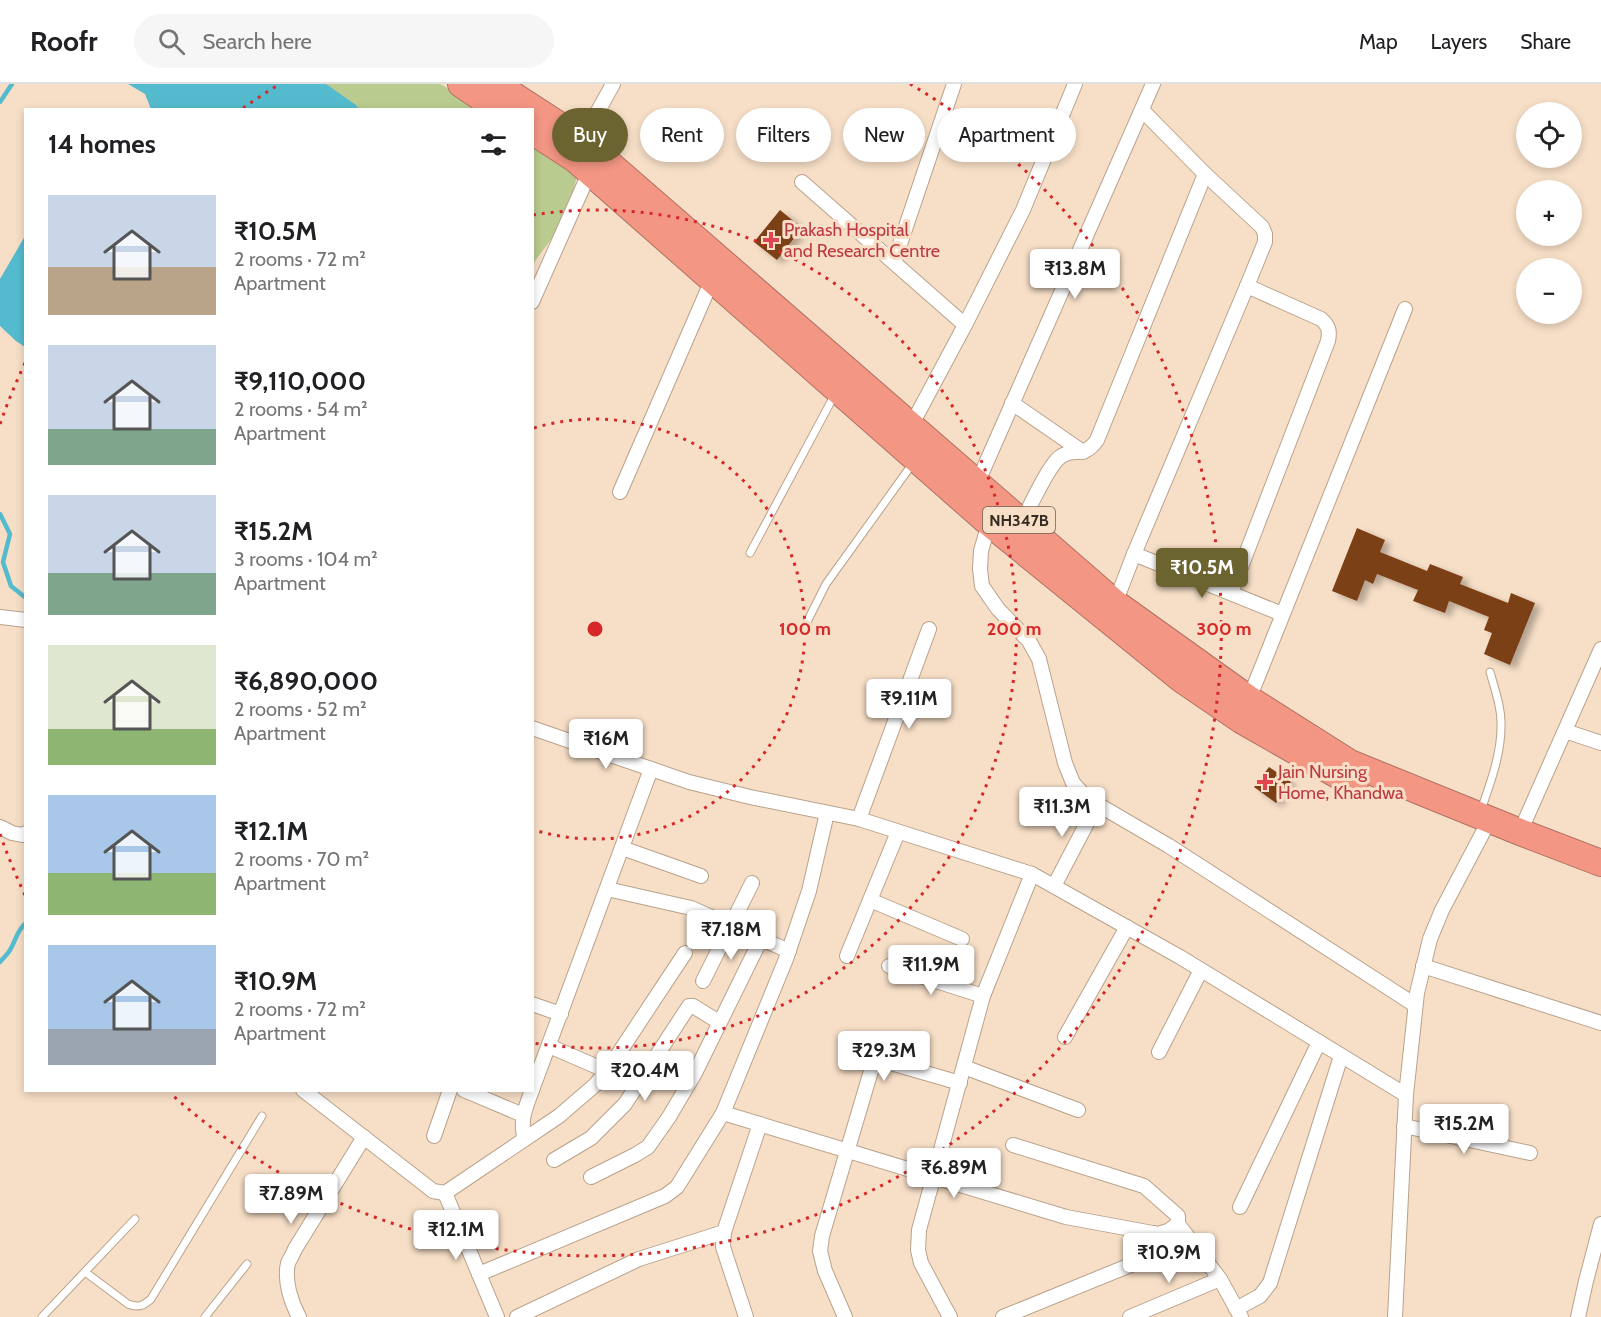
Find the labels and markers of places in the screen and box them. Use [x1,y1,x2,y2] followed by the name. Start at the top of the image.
[784,219,940,262] place label: Prakash Hospital and Research Centre
[762,231,780,249] marker: Prakash Hospital and Research Centre
[1026,249,1124,300] pin: ₹13.8M
[1153,548,1251,599] pin: ₹10.5M
[585,619,605,639] centre of rings
[860,679,958,730] pin: ₹9.11M
[570,719,642,770] pin: ₹16M
[1277,761,1404,804] place label: Jain Nursing Home, Khandwa
[1256,773,1274,791] marker: Jain Nursing Home, Khandwa
[1013,787,1111,838] pin: ₹11.3M
[682,910,780,961] pin: ₹7.18M
[882,945,980,996] pin: ₹11.9M
[835,1031,933,1082] pin: ₹29.3M
[596,1051,694,1102] pin: ₹20.4M
[1415,1104,1513,1155] pin: ₹15.2M
[905,1148,1003,1199] pin: ₹6.89M
[242,1174,340,1225] pin: ₹7.89M
[407,1210,505,1261] pin: ₹12.1M
[1120,1233,1218,1284] pin: ₹10.9M

